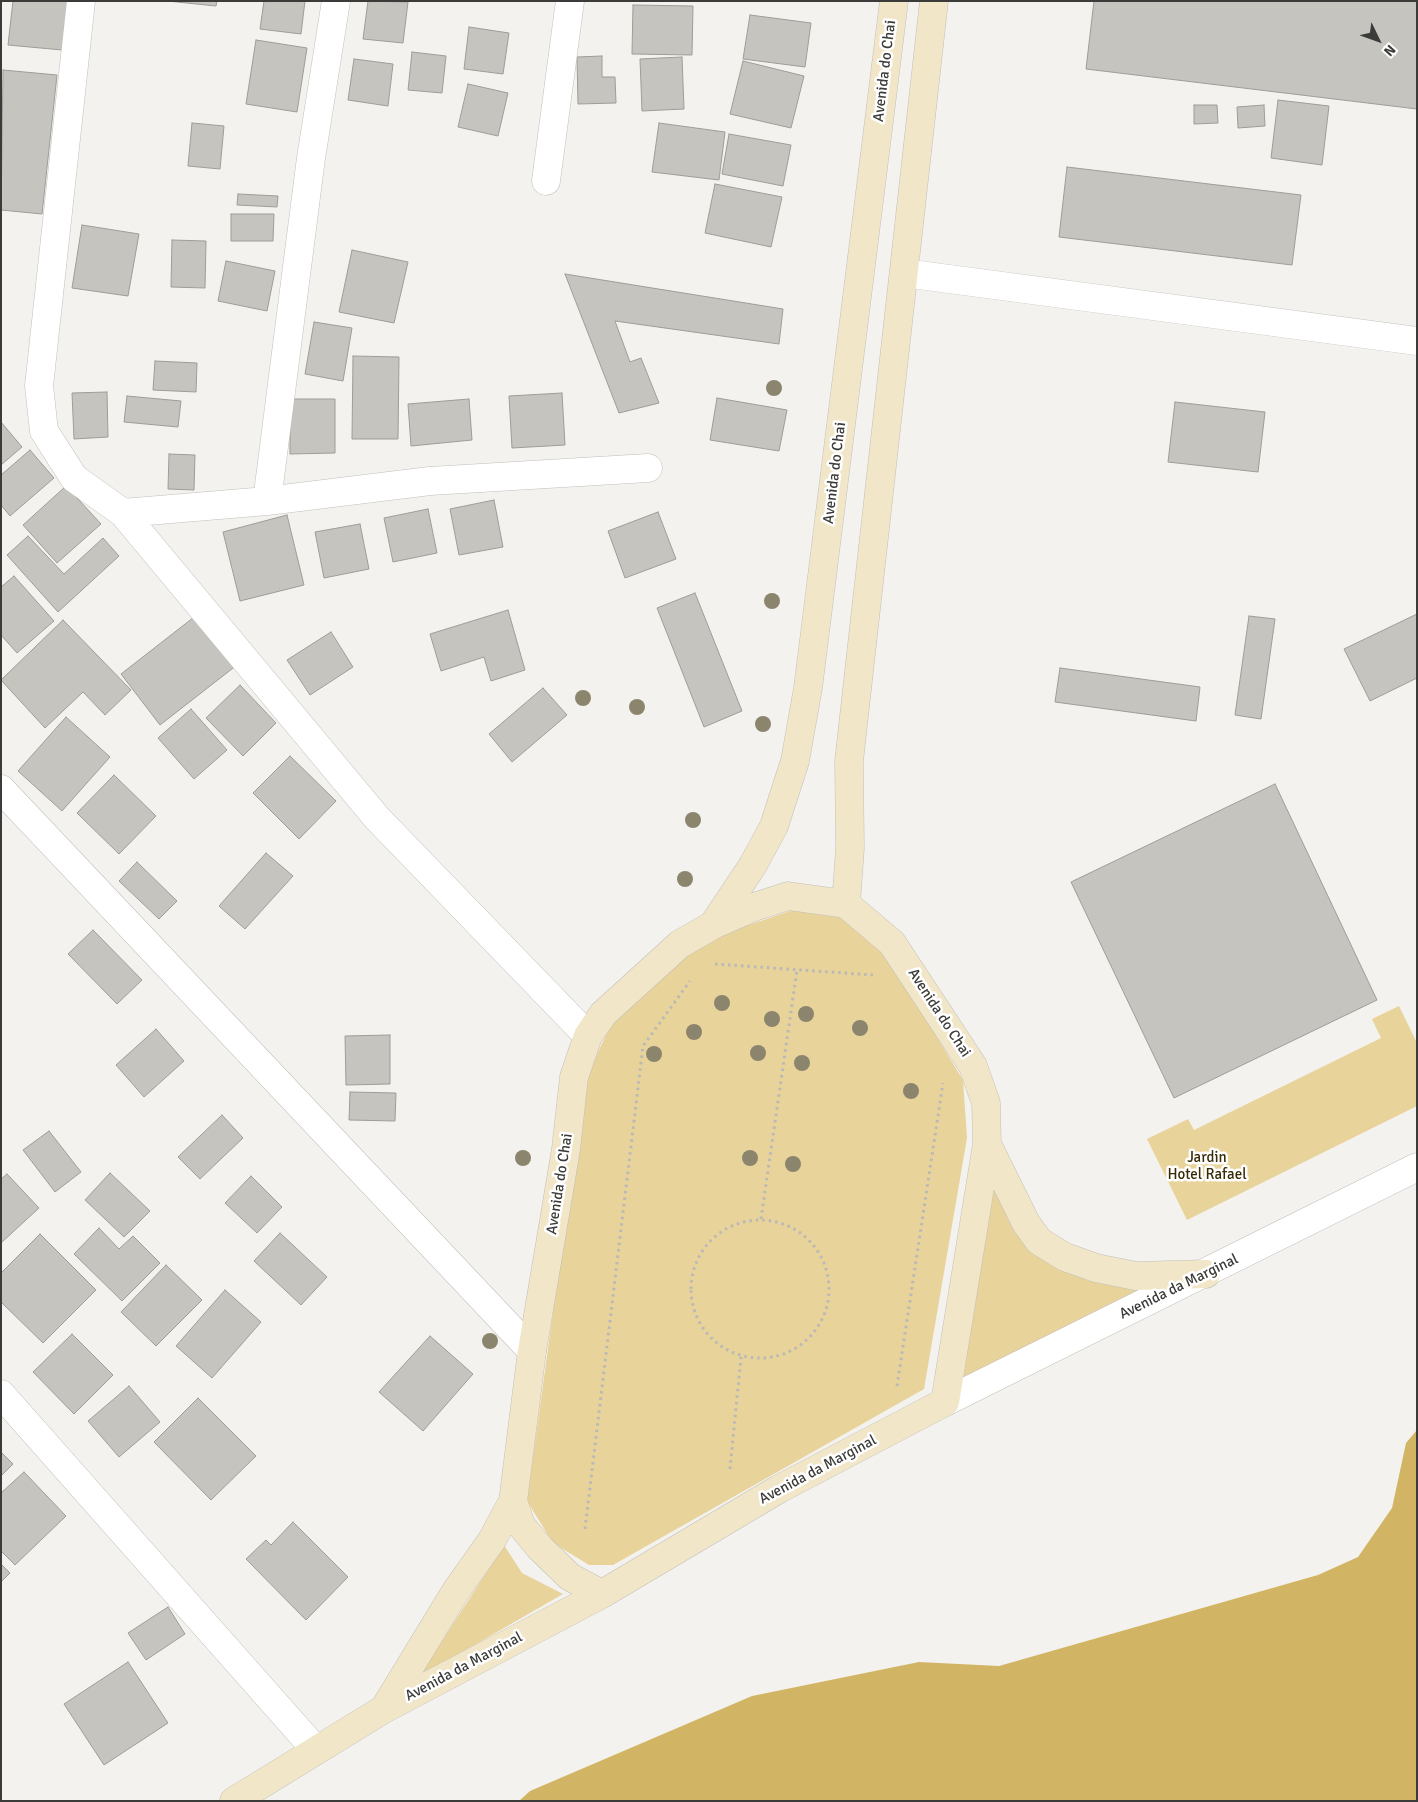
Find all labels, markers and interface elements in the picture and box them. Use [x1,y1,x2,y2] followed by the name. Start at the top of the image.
[1353,15,1403,65] north arrow
[870,19,900,123] street label: Avenida do Chai
[1380,41,1399,60] text: N
[820,421,850,525] street label: Avenida do Chai
[904,965,974,1061] street label: Avenida do Chai
[543,1132,577,1236] street label: Avenida do Chai
[1167,1149,1247,1184] park label: Jardin Hotel Rafael
[1117,1250,1241,1324] street label: Avenida da Marginal
[756,1431,880,1509] street label: Avenida da Marginal
[402,1628,526,1706] street label: Avenida da Marginal

